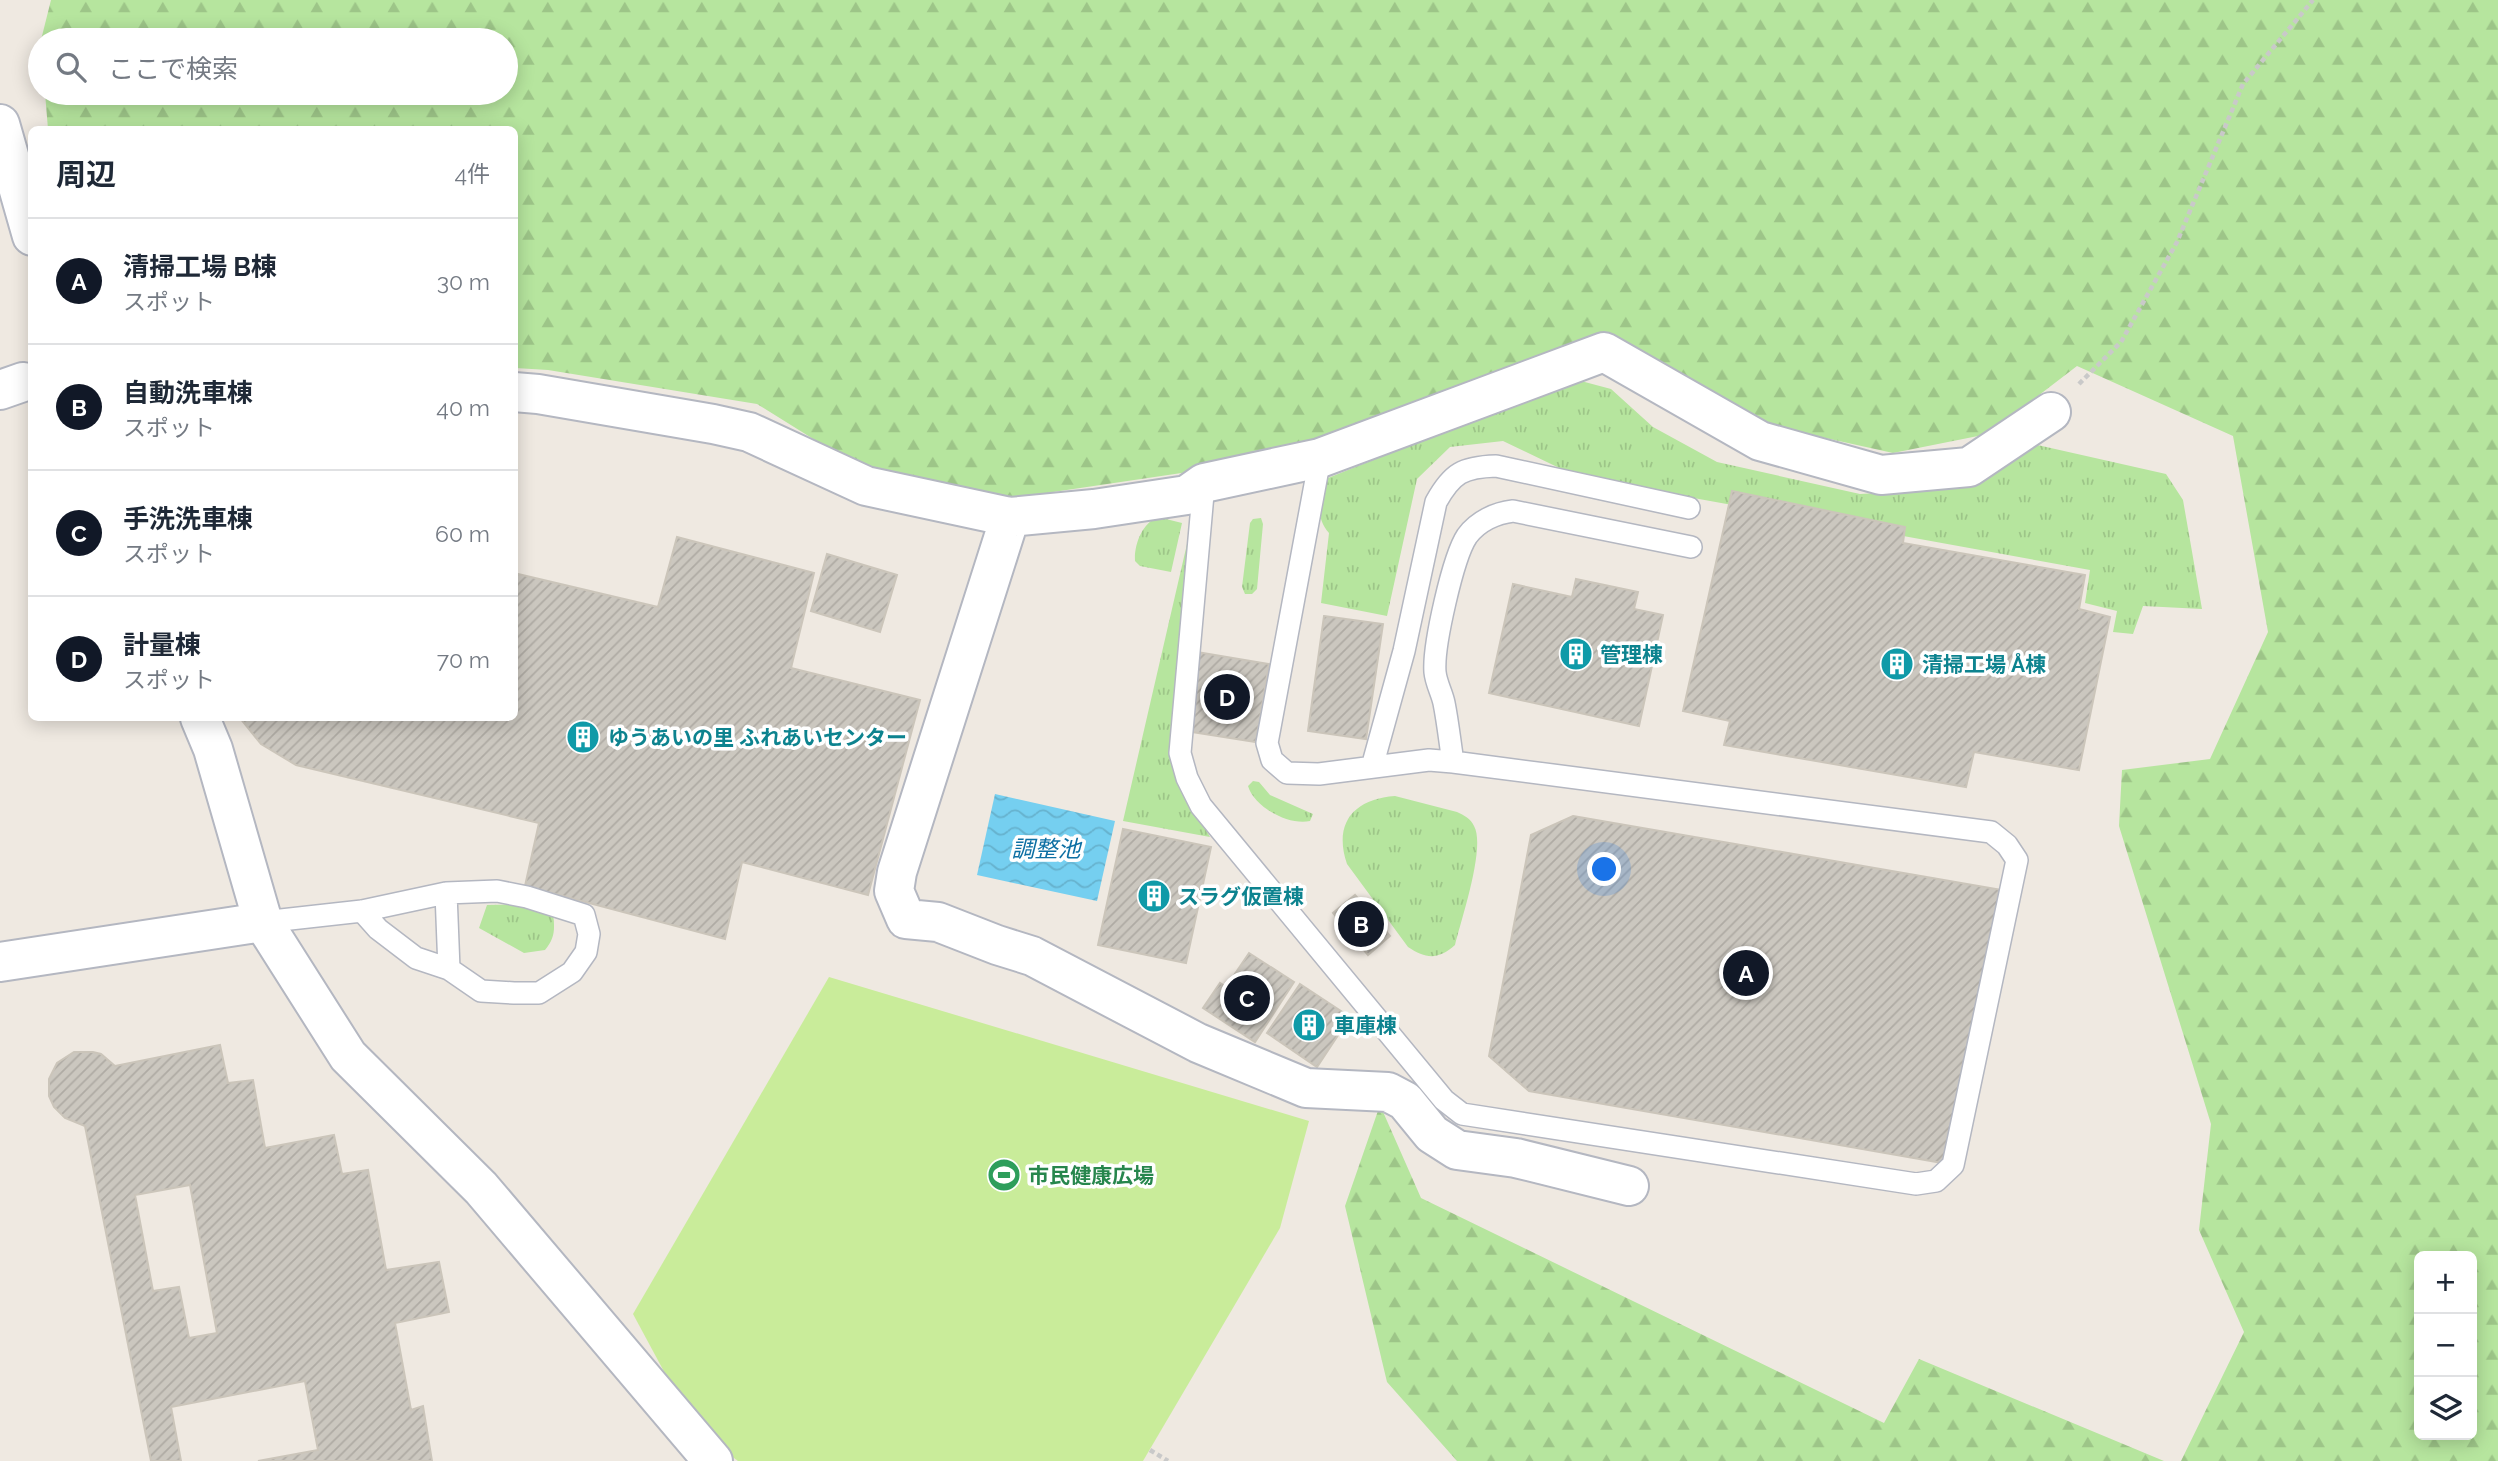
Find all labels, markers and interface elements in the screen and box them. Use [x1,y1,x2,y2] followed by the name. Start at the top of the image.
[28,28,518,105] search box
[52,48,90,86] icon: search
[108,54,238,84] text: ここで検索
[56,157,116,192] text: 周辺
[454,160,490,187] text: 4件
[123,252,277,282] text: 清掃工場 B棟
[71,268,87,295] text: A
[437,268,490,295] text: 30 m
[123,288,215,315] text: スポット
[123,378,253,408] text: 自動洗車棟
[71,394,87,421] text: B
[436,394,490,421] text: 40 m
[123,414,215,441] text: スポット
[123,504,253,534] text: 手洗洗車棟
[71,520,87,547] text: C
[435,520,490,547] text: 60 m
[123,540,215,567] text: スポット
[123,630,201,660] text: 計量棟
[1557,635,1595,673] building icon: 管理棟
[1600,642,1663,667] place label: 管理棟
[1878,645,1916,683] building icon: 清掃工場 Å棟
[71,646,87,673] text: D
[437,646,490,673] text: 70 m
[1922,652,2046,677] place label: 清掃工場 Å棟
[123,666,215,693] text: スポット
[1204,671,1250,723] pin: D
[564,718,602,756] building icon: ゆうあいの里 ふれあいセンター
[608,725,907,750] place label: ゆうあいの里 ふれあいセンター
[1012,835,1083,862] water label: 調整池
[1587,852,1621,886] your location
[1135,877,1173,915] building icon: スラグ仮置棟
[1178,884,1304,909] place label: スラグ仮置棟
[1338,898,1384,950] pin: B
[1723,947,1769,999] pin: A
[1224,972,1270,1024] pin: C
[1290,1006,1328,1044] building icon: 車庫棟
[1334,1013,1397,1038] place label: 車庫棟
[985,1156,1023,1194] sports icon: 市民健康広場
[1028,1163,1154,1188] place label: 市民健康広場
[2414,1251,2477,1440] map controls
[2414,1251,2477,1314] button: +
[2414,1314,2477,1377] button: −
[2414,1377,2477,1440] button: layers

